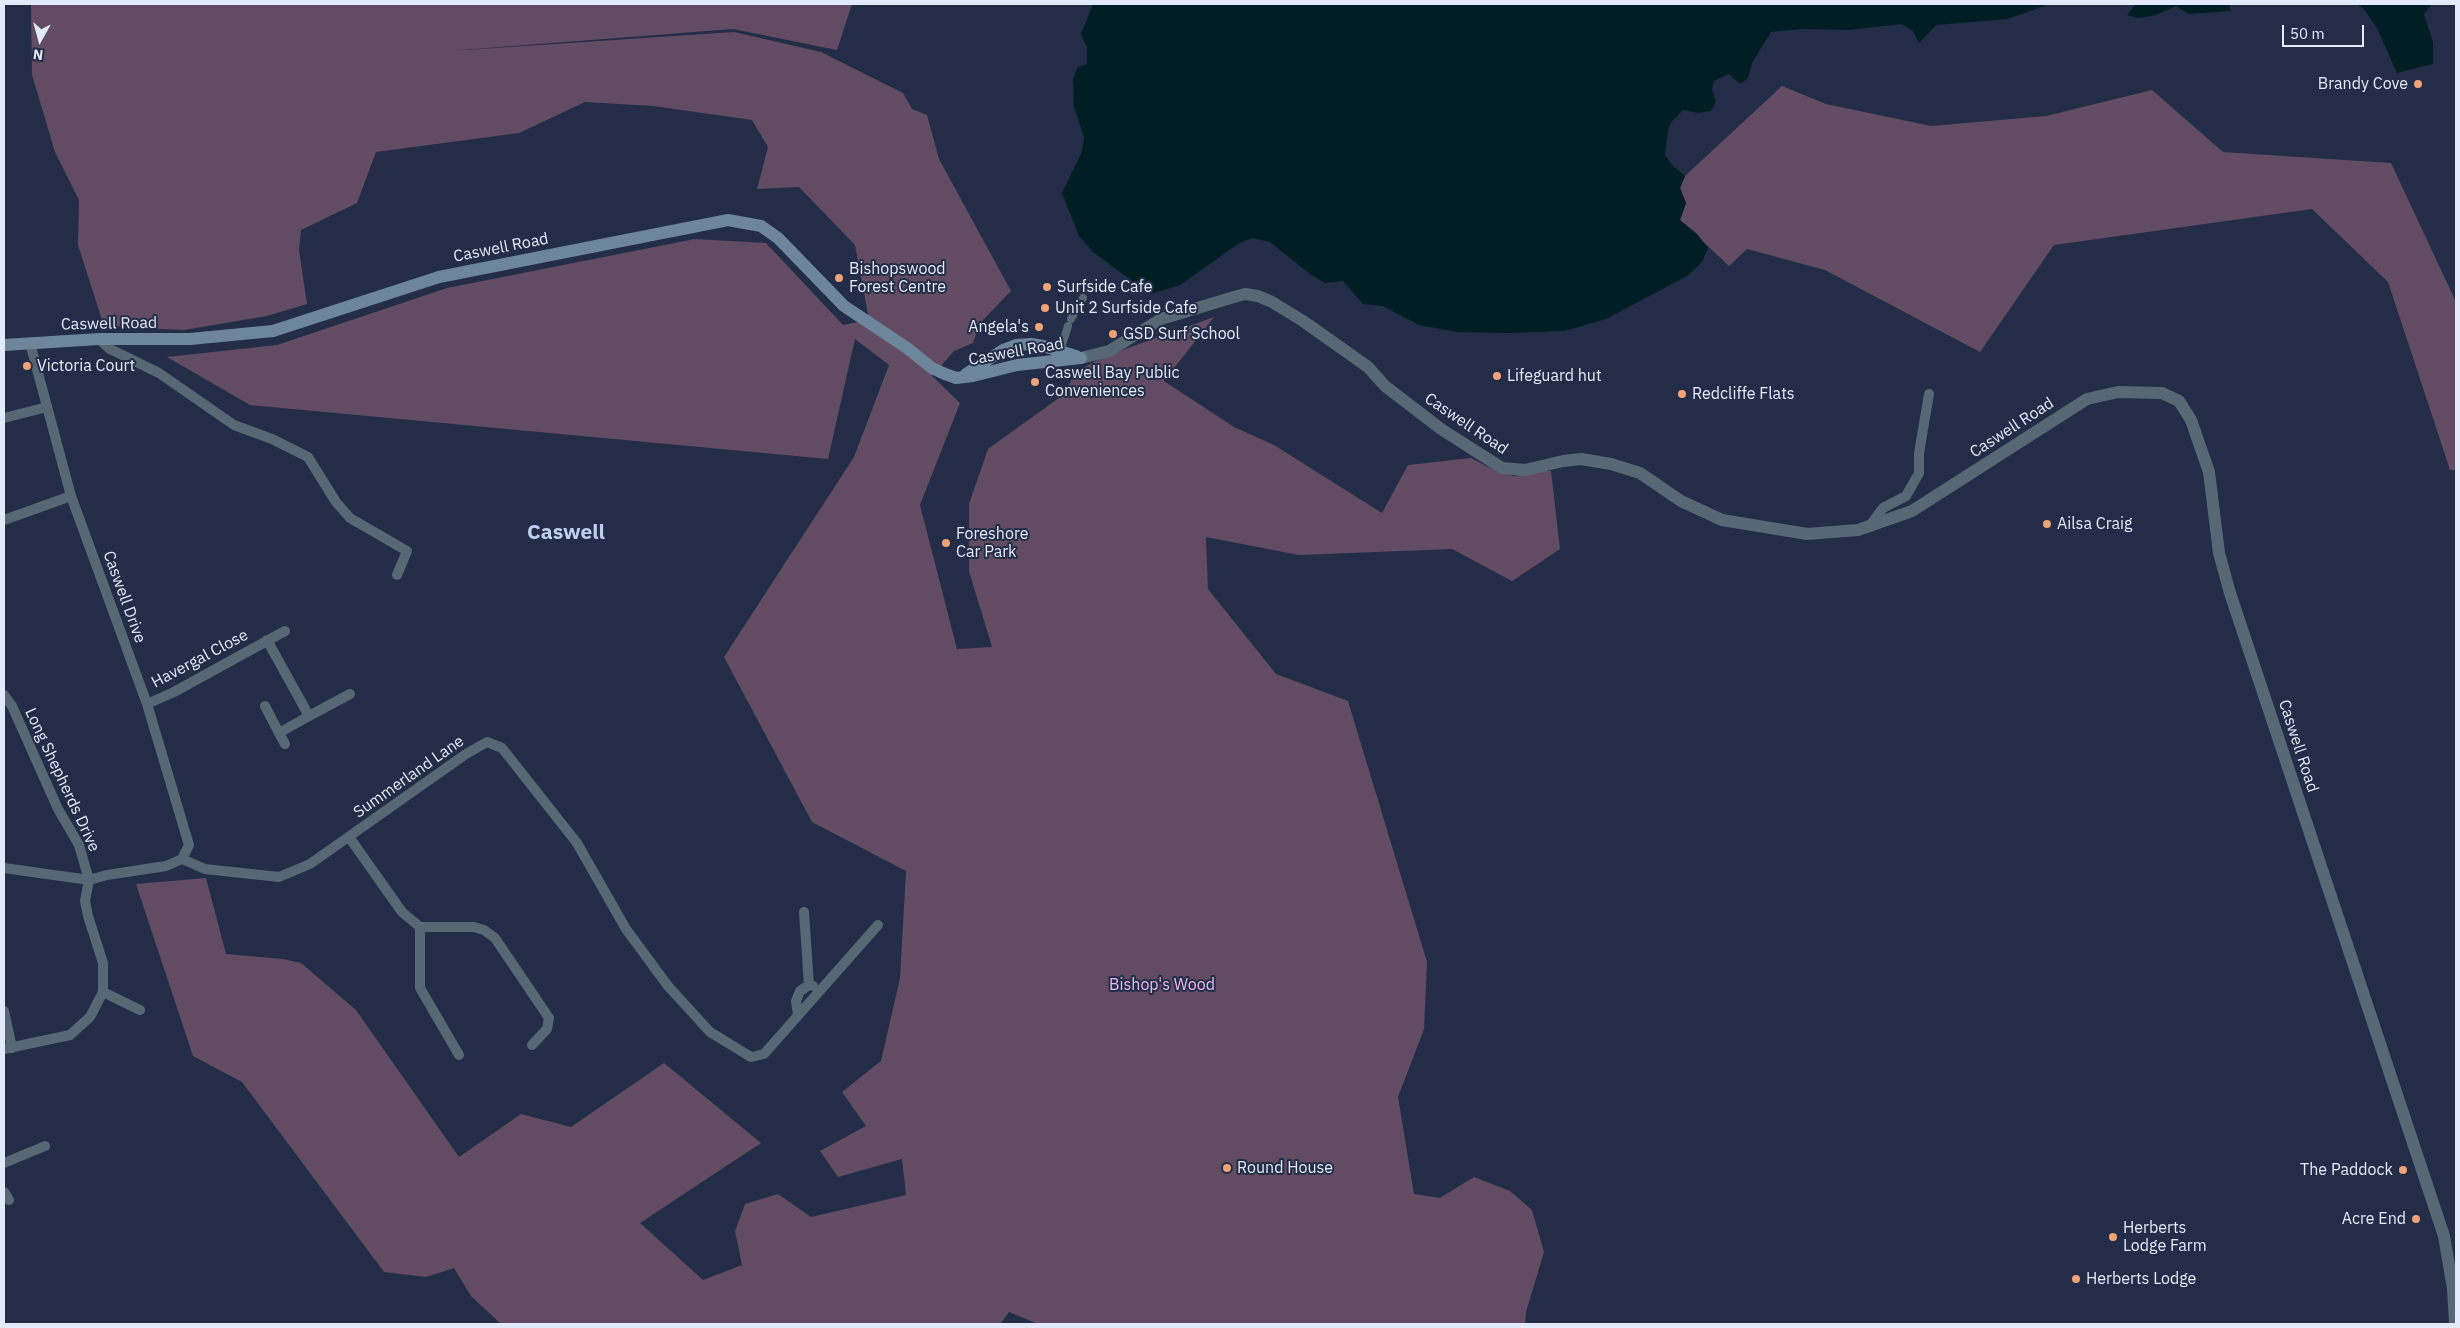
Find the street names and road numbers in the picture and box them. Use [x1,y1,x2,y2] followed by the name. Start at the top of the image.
[452,229,550,267] street label: Caswell Road
[61,314,157,334] street label: Caswell Road
[967,334,1065,370] street label: Caswell Road
[1421,389,1511,459] street label: Caswell Road
[1966,394,2058,462] street label: Caswell Road
[98,548,150,646] street label: Caswell Drive
[148,625,252,693] street label: Havergal Close
[2274,697,2322,795] street label: Caswell Road
[20,705,104,855] street label: Long Shepherds Drive
[350,732,468,822] street label: Summerland Lane

